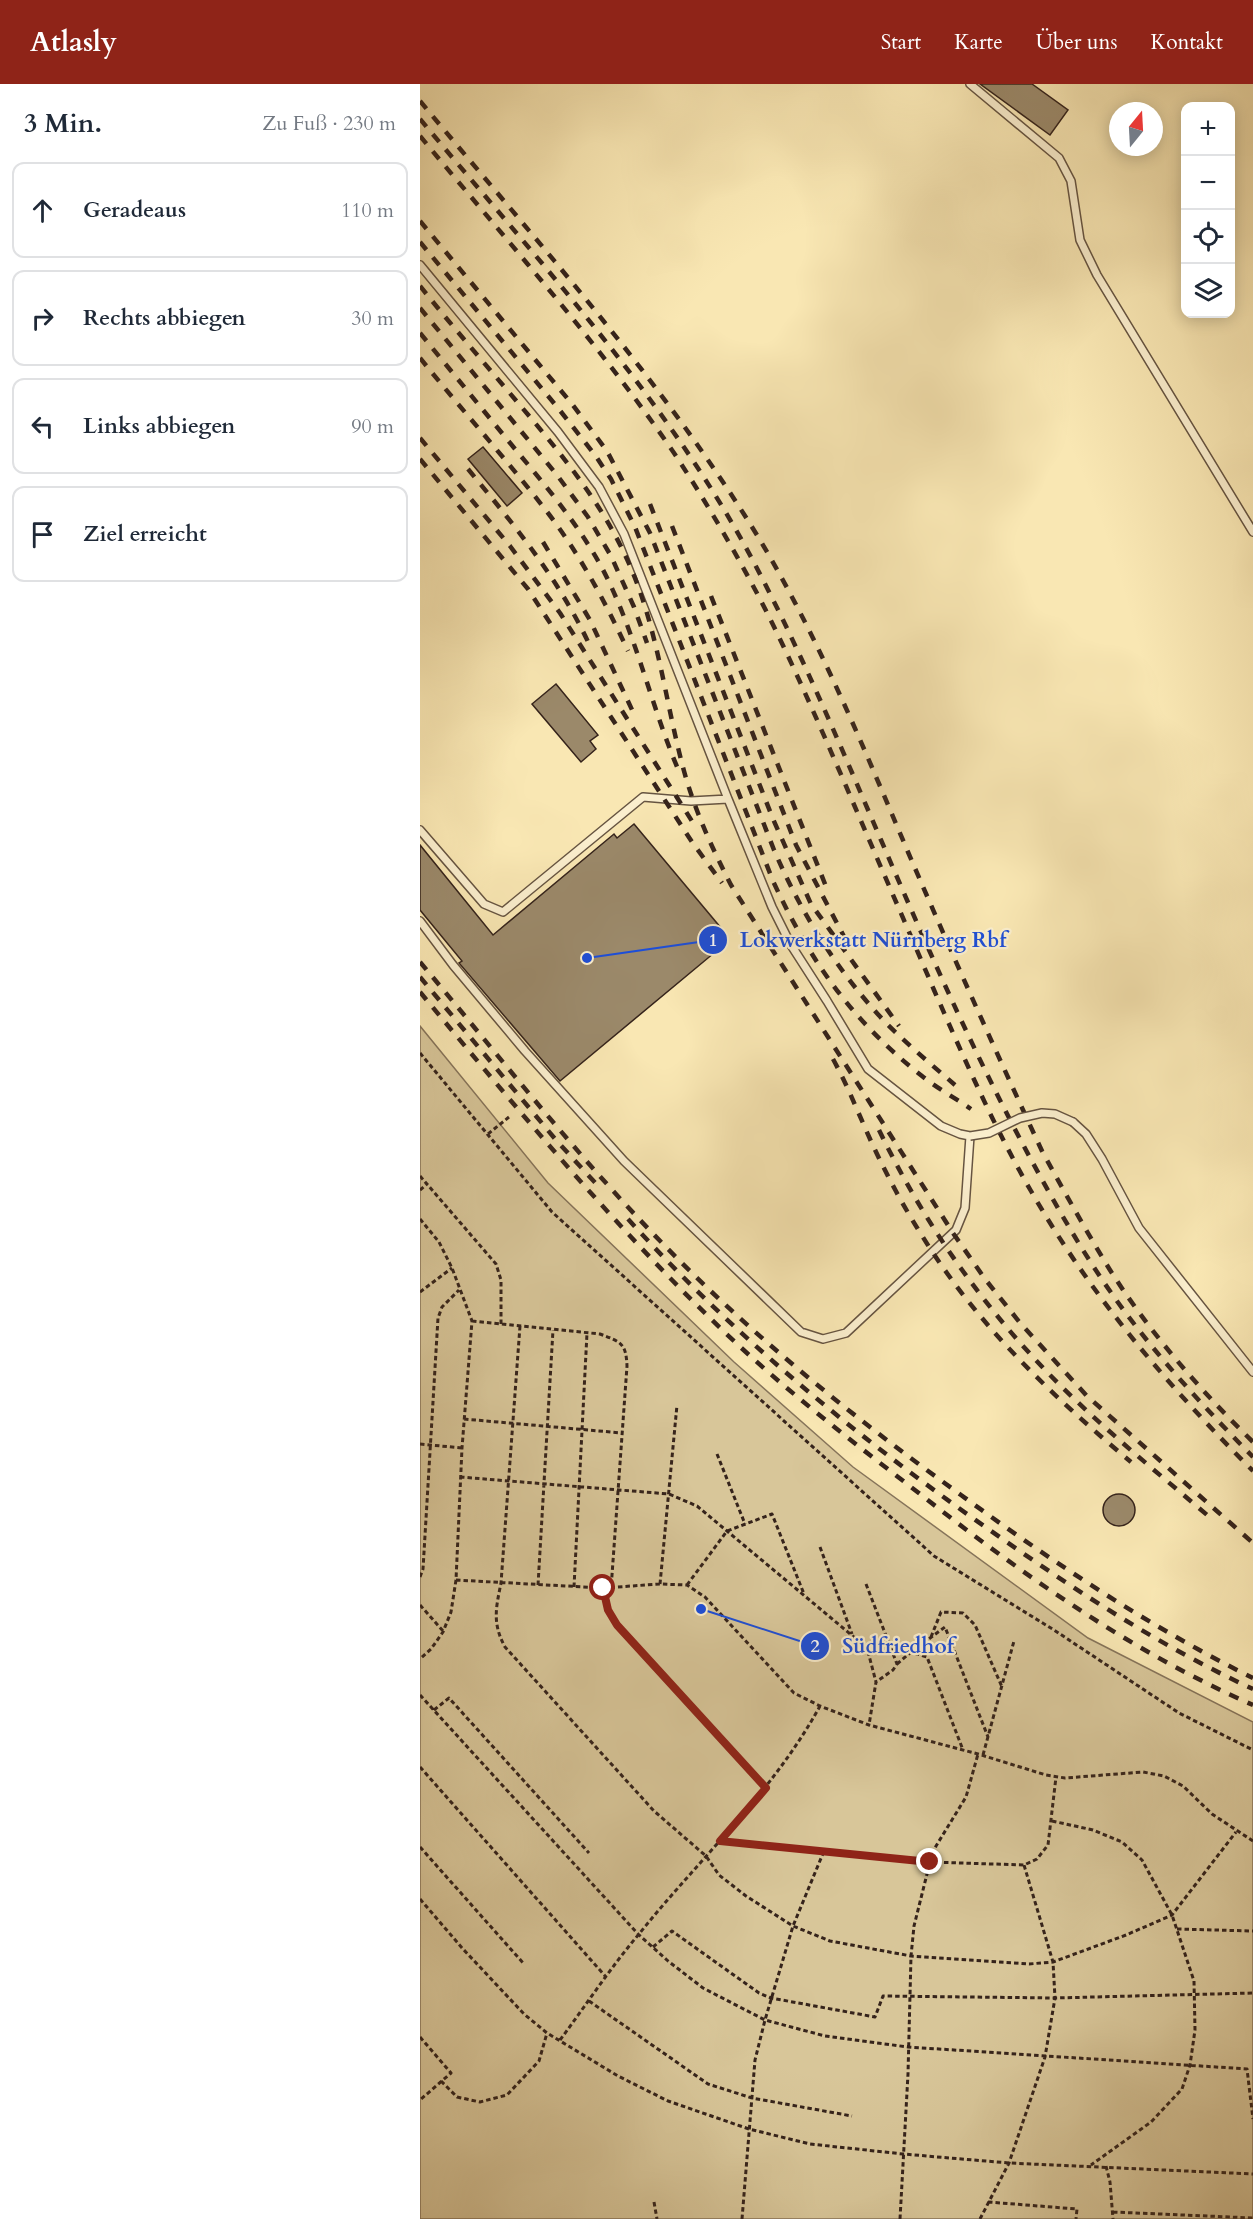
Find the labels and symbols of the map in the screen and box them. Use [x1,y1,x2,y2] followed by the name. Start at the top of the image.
[1109,102,1163,156] north arrow
[698,920,1019,959] callout: Lokwerkstatt Nürnberg Rbf
[740,926,1010,955] text: Lokwerkstatt Nürnberg Rbf
[708,928,718,953] text: 1
[589,1574,615,1600] route start
[800,1626,965,1665] callout: Südfriedhof
[842,1632,958,1661] text: Südfriedhof
[810,1634,820,1659] text: 2
[916,1848,942,1874] route end

